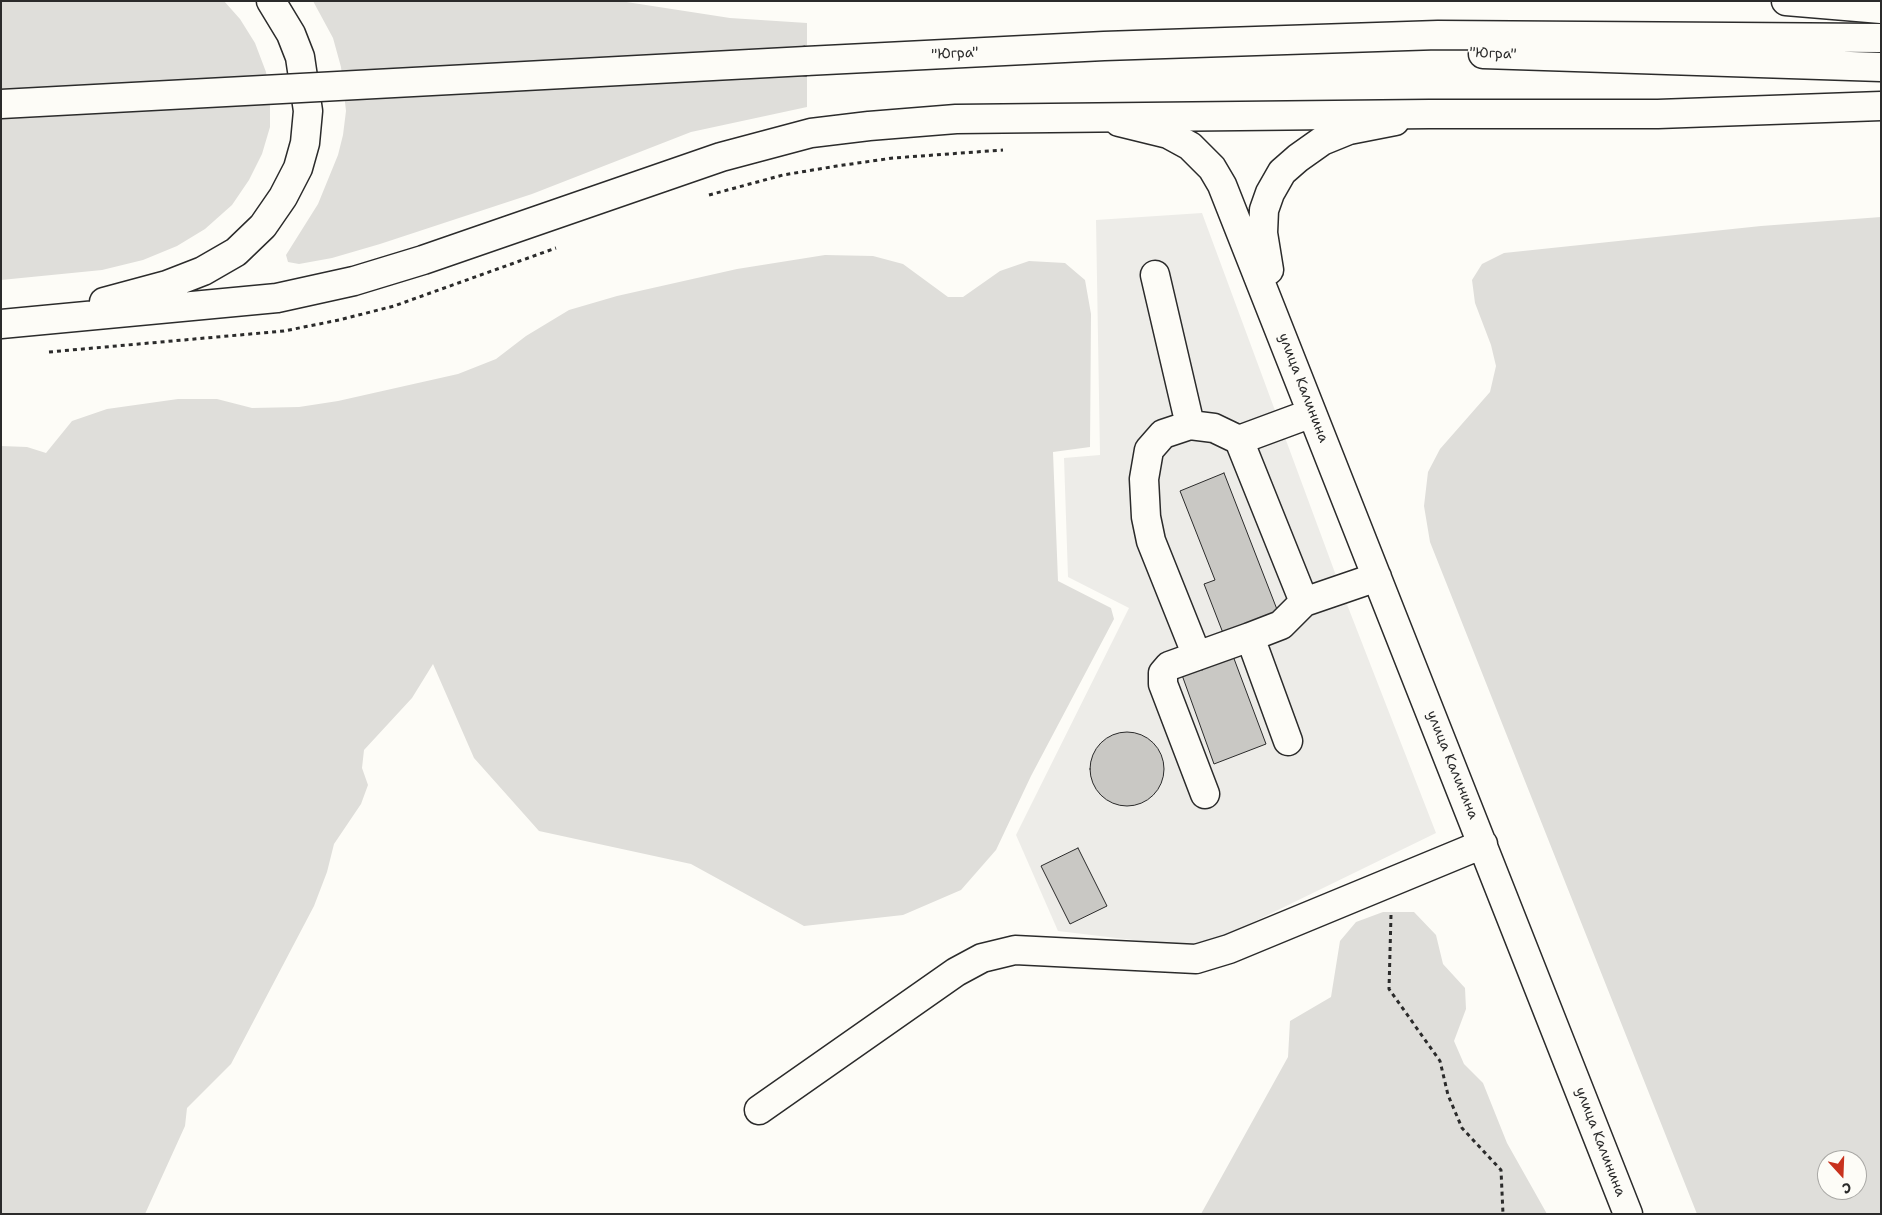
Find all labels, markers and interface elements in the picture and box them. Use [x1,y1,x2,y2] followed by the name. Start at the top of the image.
[931,44,979,64] street label: "Югра"
[1469,45,1517,63] street label: "Югра"
[1274,331,1332,445] street label: улица Калинина
[1423,708,1481,822] street label: улица Калинина
[1571,1085,1629,1199] street label: улица Калинина
[1817,1150,1867,1200] north arrow
[1840,1178,1854,1198] text: С

